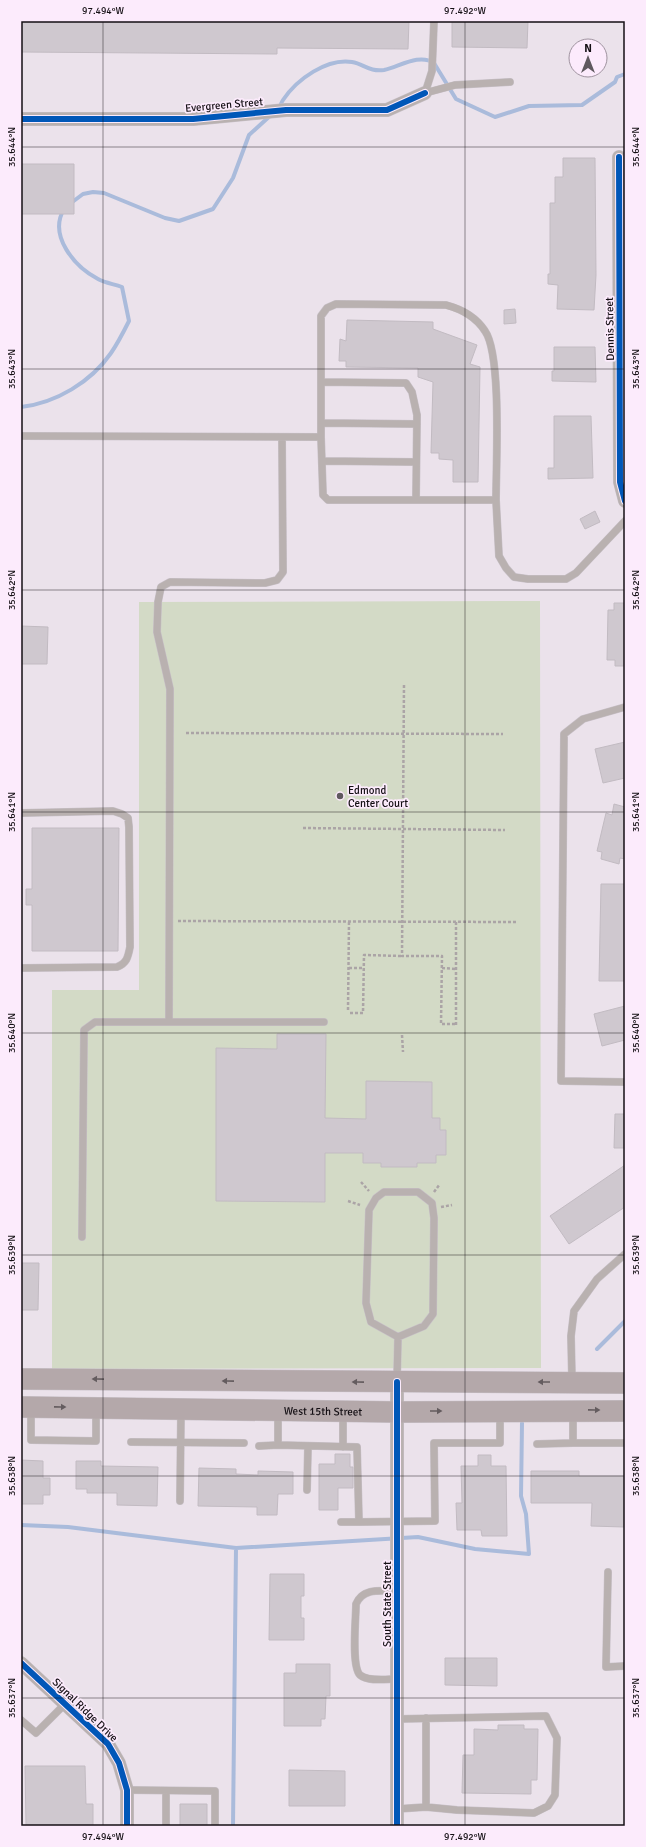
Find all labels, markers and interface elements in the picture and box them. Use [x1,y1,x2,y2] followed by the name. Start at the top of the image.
[82,5,124,17] text: 97.494°W
[444,5,486,17] text: 97.492°W
[568,38,608,78] north arrow
[584,42,592,55] text: N
[185,95,264,115] street label: Evergreen Street
[6,127,18,167] text: 35.644°N
[630,127,642,167] text: 35.644°N
[603,297,617,361] street label: Dennis Street
[6,349,18,389] text: 35.643°N
[630,349,642,389] text: 35.643°N
[6,570,18,610] text: 35.642°N
[630,570,642,610] text: 35.642°N
[348,784,408,810] place label: Edmond Center Court
[335,791,345,801] marker: Edmond Center Court
[6,792,18,832] text: 35.641°N
[630,792,642,832] text: 35.641°N
[6,1013,18,1053] text: 35.640°N
[630,1013,642,1053] text: 35.640°N
[6,1235,18,1275] text: 35.639°N
[630,1235,642,1275] text: 35.639°N
[92,1376,104,1383] one-way arrow
[221,1378,234,1384] one-way arrow
[351,1379,364,1385] one-way arrow
[537,1379,550,1385] one-way arrow
[54,1404,67,1410] one-way arrow
[284,1404,362,1418] street label: West 15th Street
[588,1407,601,1413] one-way arrow
[430,1408,443,1414] one-way arrow
[6,1456,18,1496] text: 35.638°N
[630,1456,642,1496] text: 35.638°N
[381,1561,394,1647] street label: South State Street
[50,1675,120,1745] street label: Signal Ridge Drive
[6,1678,18,1718] text: 35.637°N
[630,1678,642,1718] text: 35.637°N
[82,1831,124,1843] text: 97.494°W
[444,1831,486,1843] text: 97.492°W

